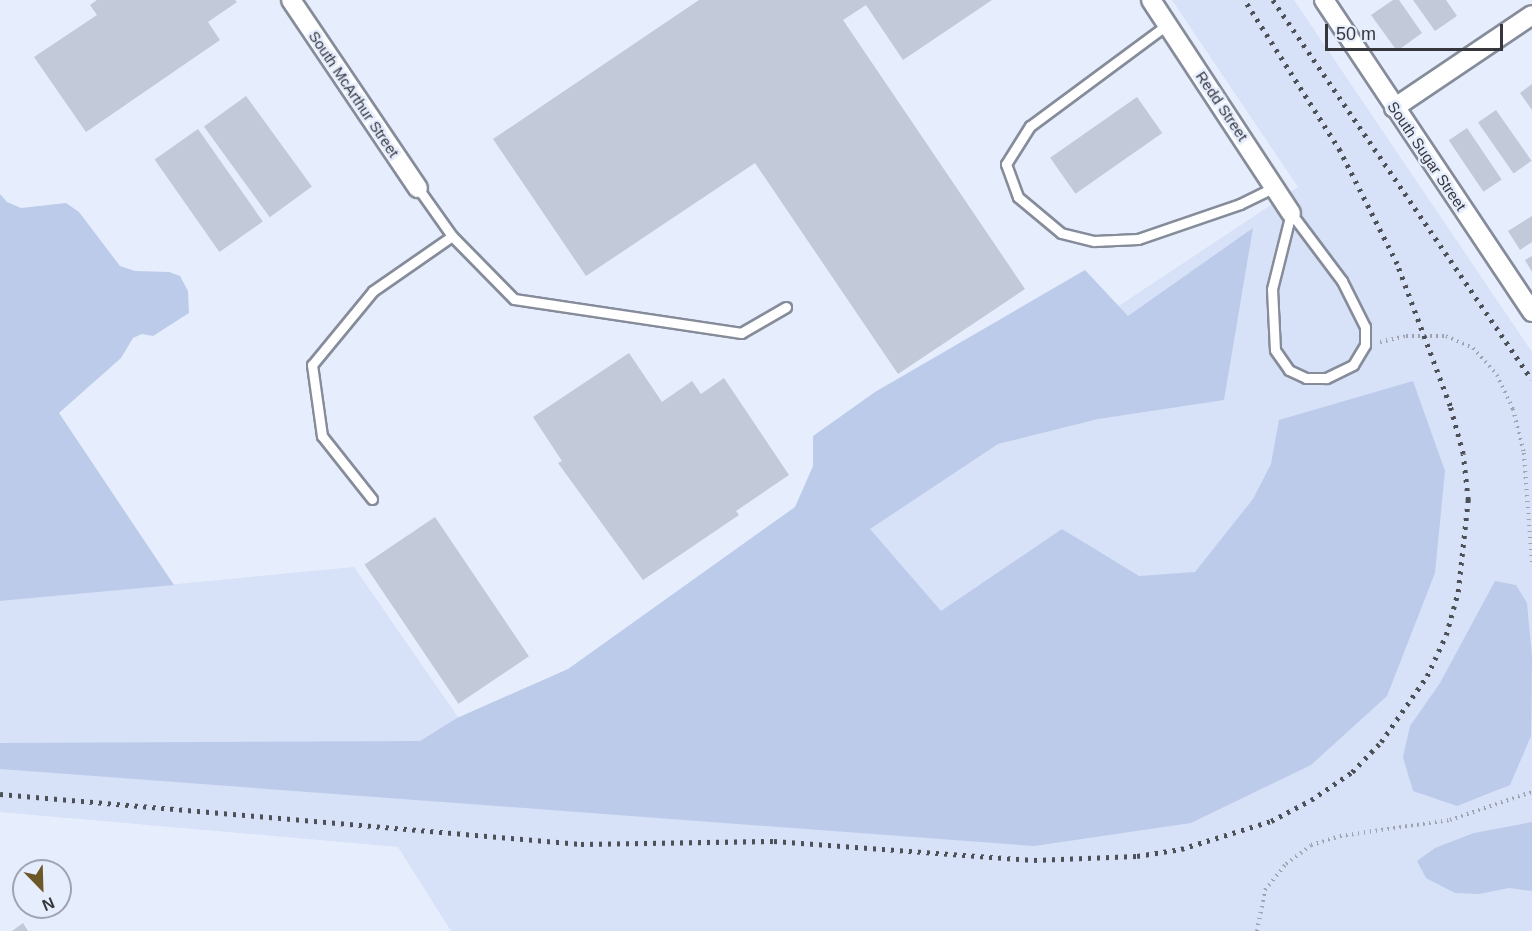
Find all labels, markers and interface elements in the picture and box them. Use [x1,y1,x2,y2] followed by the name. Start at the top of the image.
[1328,12,1506,50] scale bar
[1336,24,1376,44] text: 50 m
[305,27,403,161] street label: South McArthur Street
[1192,68,1252,144] street label: Redd Street
[1384,98,1470,214] street label: South Sugar Street
[12,859,72,919] north arrow
[40,894,57,914] text: N

